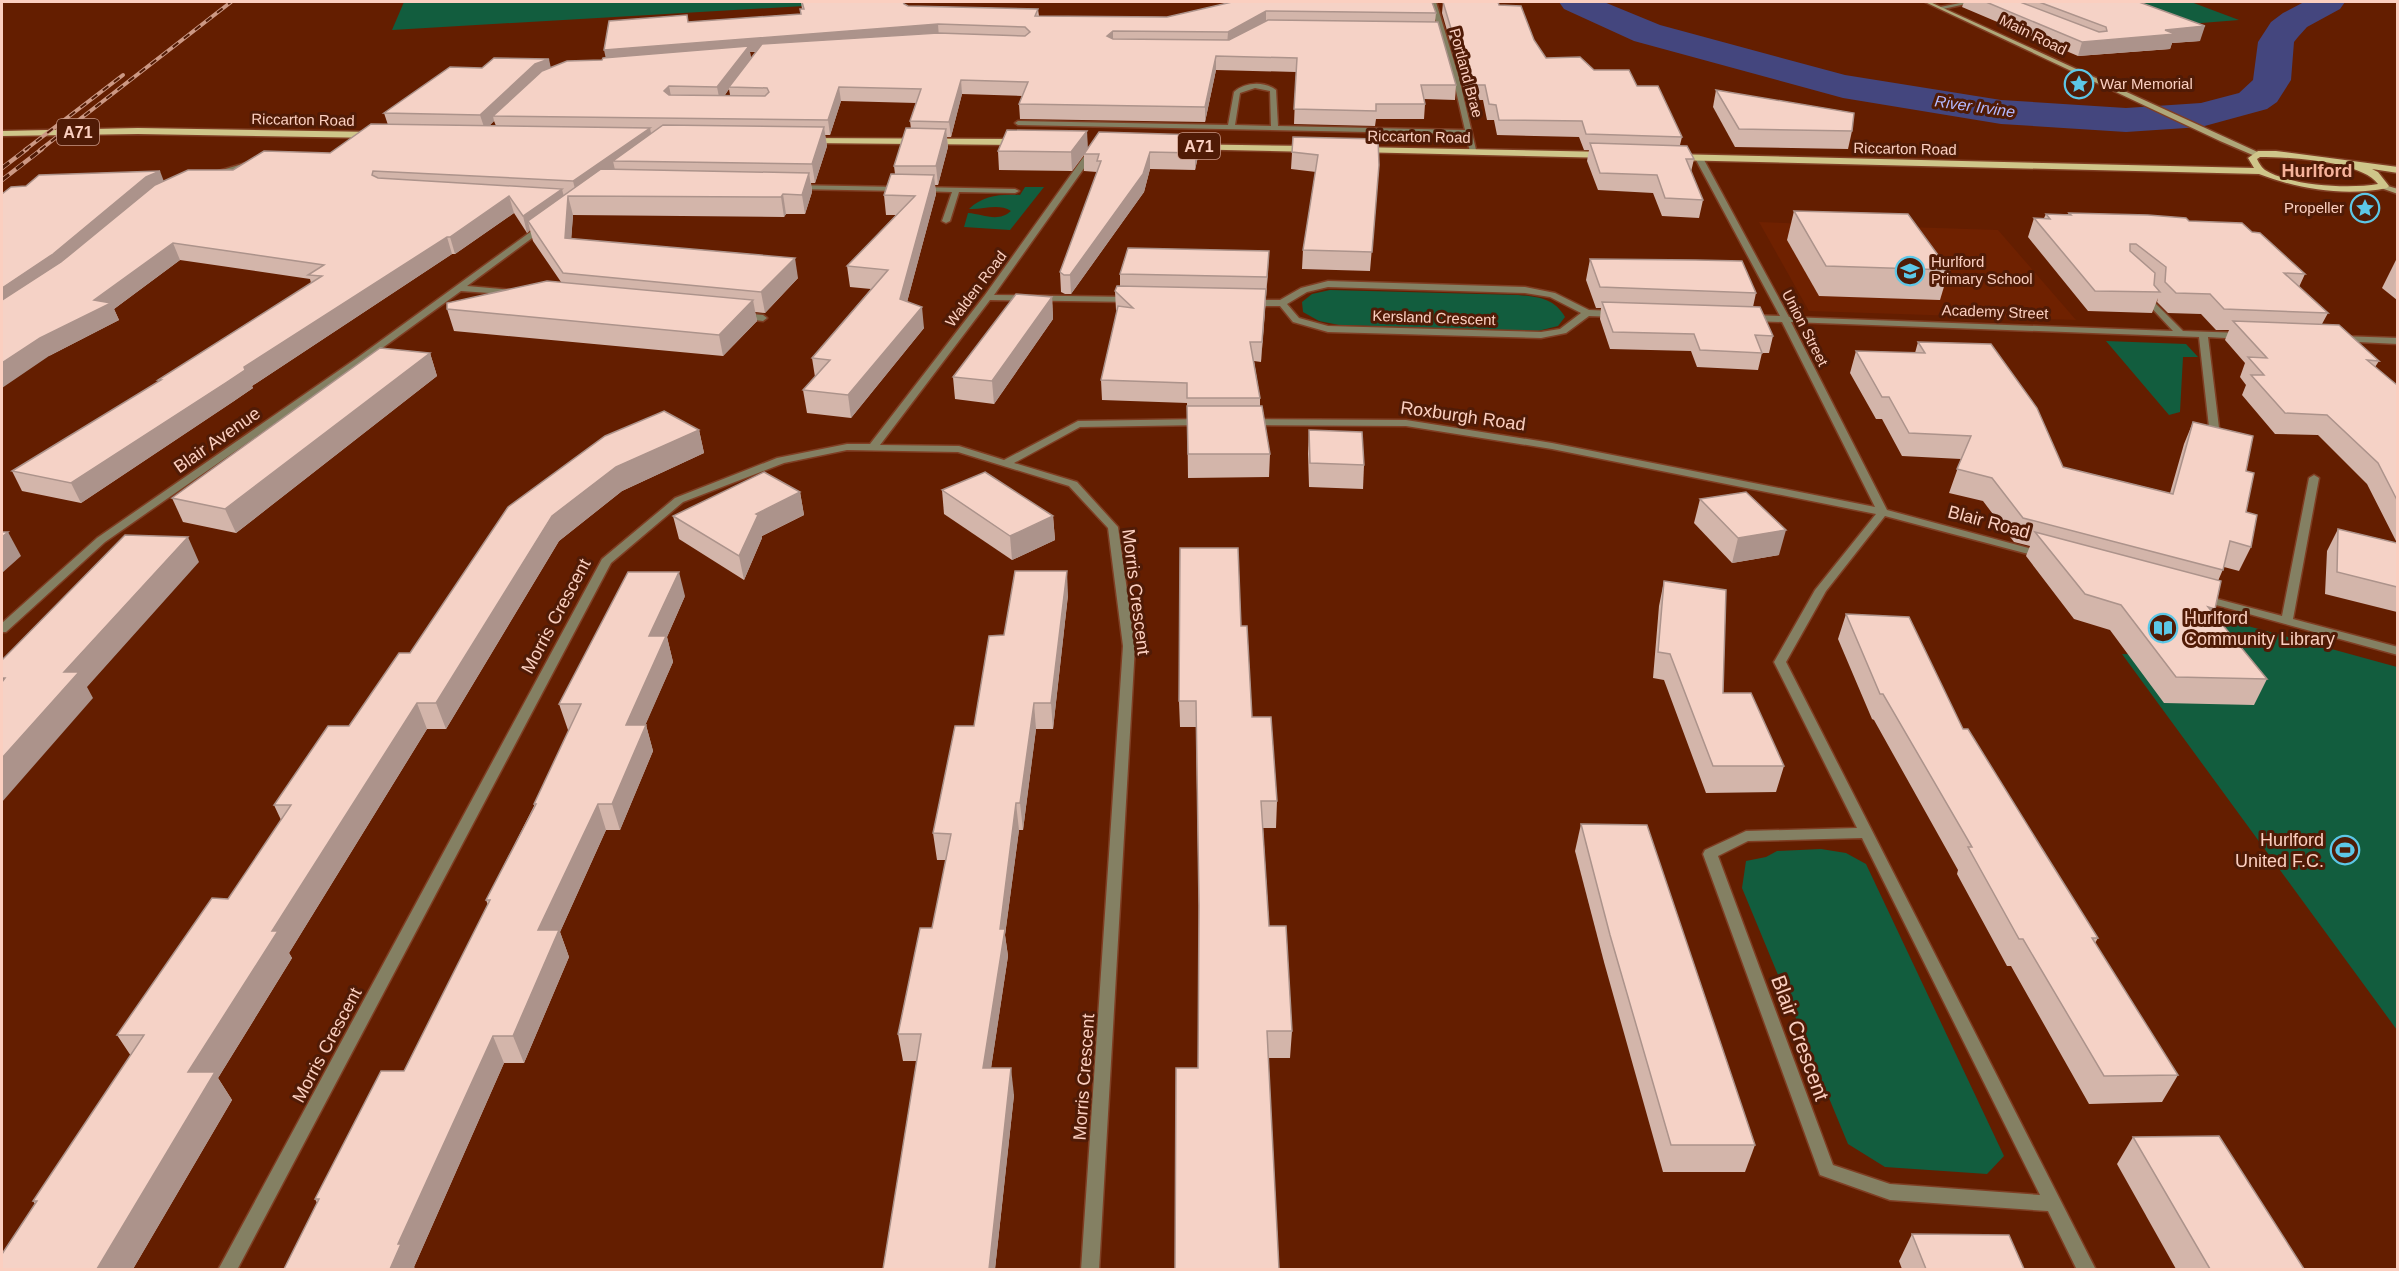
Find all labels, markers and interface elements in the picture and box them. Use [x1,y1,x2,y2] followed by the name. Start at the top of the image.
[1997,11,2070,58] street label: Main Road
[1446,26,1487,119] street label: Portland Brae
[2063,68,2095,100] place icon: War Memorial
[2100,75,2193,92] place label: War Memorial
[1934,92,2016,121] water label: River Irvine
[251,110,355,129] street label: Riccarton Road
[57,119,99,145] road number: A71
[1367,127,1471,146] street label: Riccarton Road
[1178,133,1220,159] road number: A71
[1853,139,1957,158] street label: Riccarton Road
[2282,161,2353,181] district label: Hurlford
[2349,192,2381,224] place icon: Propeller
[2284,199,2344,216] place label: Propeller
[942,248,1010,330] street label: Walden Road
[1931,253,2033,287] place label: Hurlford Primary School
[1894,255,1926,287] school or university icon: Hurlford Primary School
[1779,287,1832,370] street label: Union Street
[1941,301,2049,322] street label: Academy Street
[1372,307,1497,328] street label: Kersland Crescent
[1399,397,1527,435] street label: Roxburgh Road
[170,403,264,477] street label: Blair Avenue
[1946,501,2032,543] street label: Blair Road
[1118,528,1154,656] street label: Morris Crescent
[517,555,595,677] street label: Morris Crescent
[2184,608,2335,649] place label: Hurlford Community Library
[2147,612,2179,644] library icon: Hurlford Community Library
[2235,830,2324,871] place label: Hurlford United F.C.
[2329,834,2361,866] sports icon: Hurlford United F.C.
[1767,972,1834,1104] street label: Blair Crescent
[288,984,366,1106] street label: Morris Crescent
[1070,1013,1098,1141] street label: Morris Crescent

